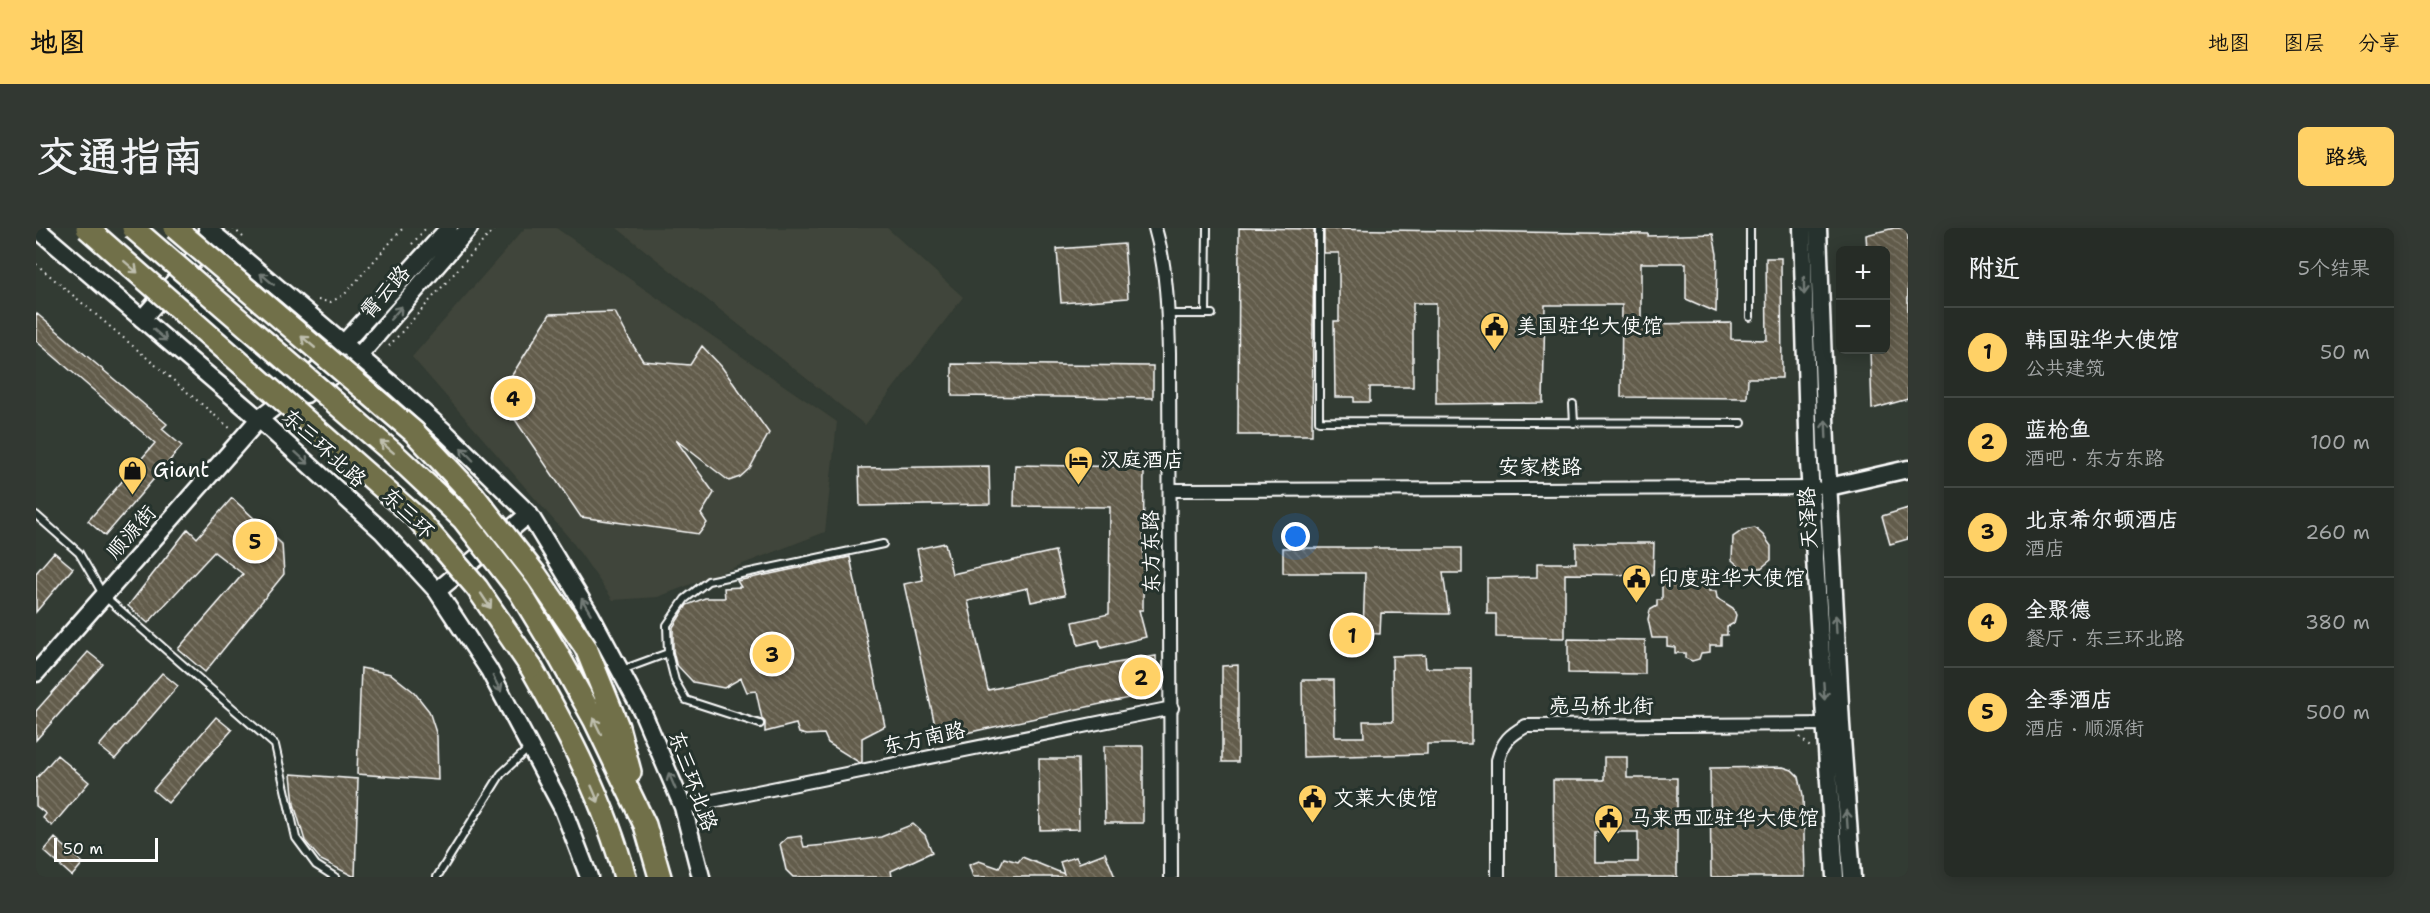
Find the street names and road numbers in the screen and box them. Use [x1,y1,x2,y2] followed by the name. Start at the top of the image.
[354,259,416,325] street label: 霄云路
[276,402,372,494] street label: 东三环北路
[1498,453,1582,481] street label: 安家楼路
[376,481,440,545] street label: 东三环
[1792,486,1824,550] street label: 天泽路
[100,499,162,565] street label: 顺源街
[1136,510,1166,594] street label: 东方东路
[1549,692,1654,720] street label: 亮马桥北街
[880,716,968,760] street label: 东方南路
[662,727,724,835] street label: 东三环北路

